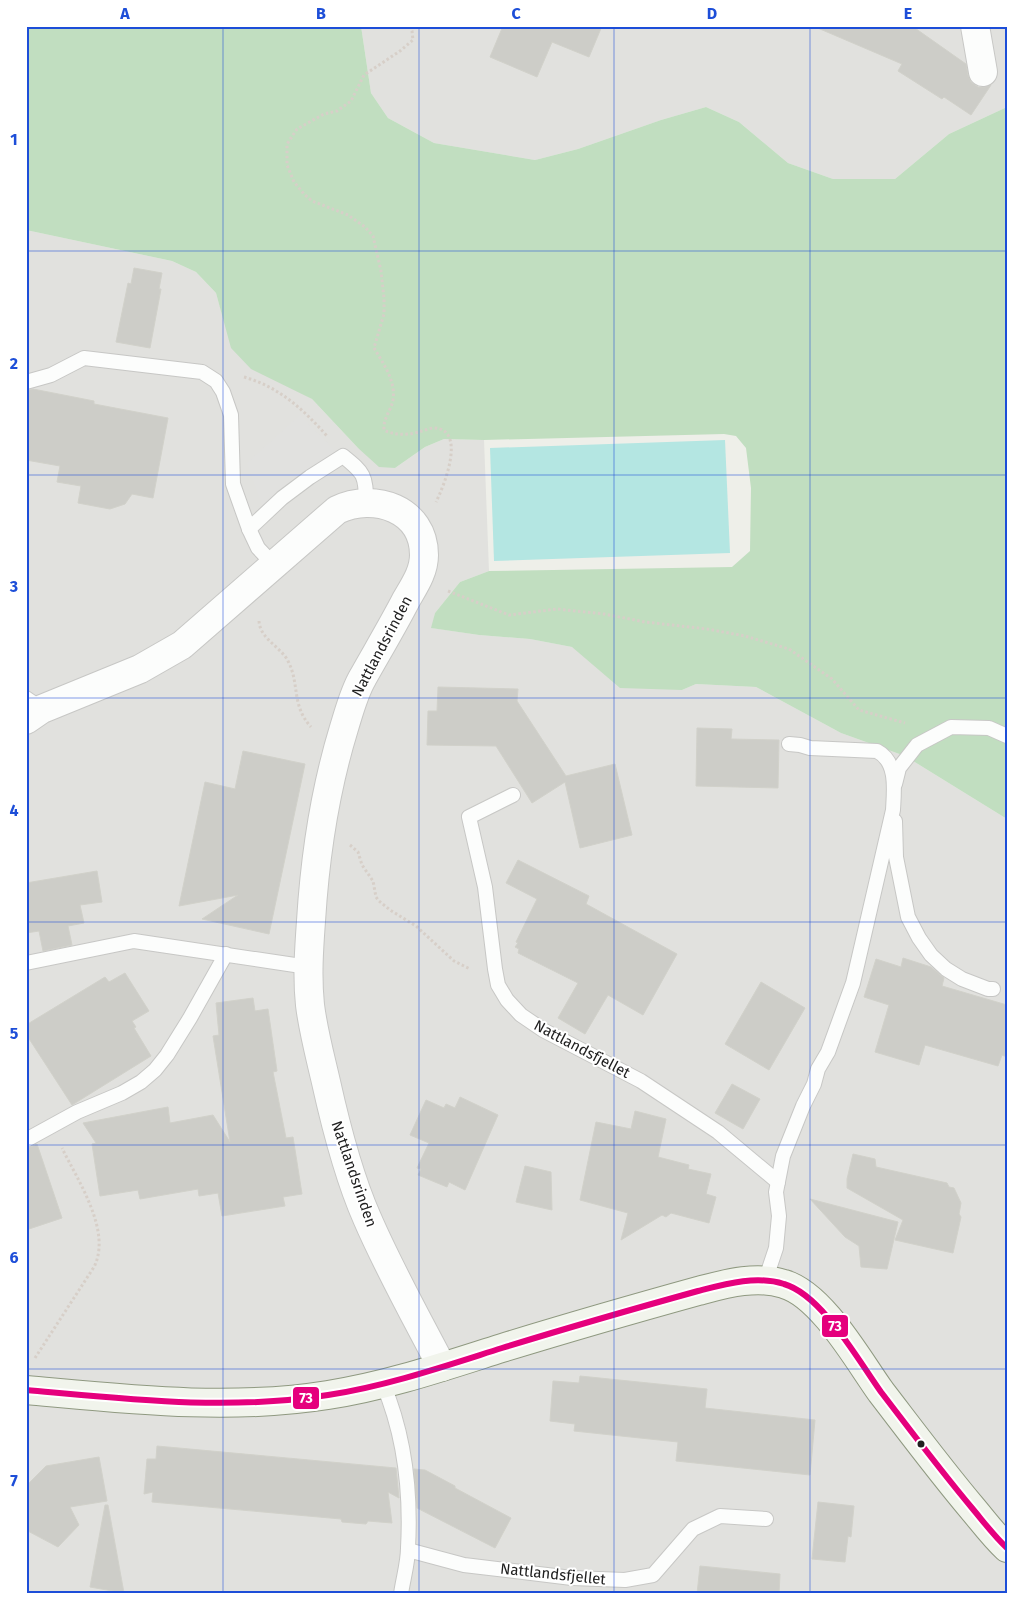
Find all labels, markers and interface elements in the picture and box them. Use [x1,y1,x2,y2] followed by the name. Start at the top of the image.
[119,4,130,23] text: A
[316,4,326,23] text: B
[511,4,521,23] text: C
[707,4,717,23] text: D
[904,4,912,23] text: E
[10,130,18,149] text: 1
[10,354,18,373] text: 2
[9,577,18,596] text: 3
[348,593,416,699] street label: Nattlandsrinden
[9,801,19,820] text: 4
[531,1016,634,1082] street label: Nattlandsfjellet
[10,1024,19,1043] text: 5
[327,1119,381,1229] street label: Nattlandsrinden
[9,1248,19,1267] text: 6
[821,1314,849,1338] line badge: 73
[828,1318,842,1335] text: 73
[292,1386,320,1410] line badge: 73
[299,1390,313,1407] text: 73
[916,1439,926,1449] unlabelled marker
[10,1471,18,1490] text: 7
[499,1560,607,1589] street label: Nattlandsfjellet

